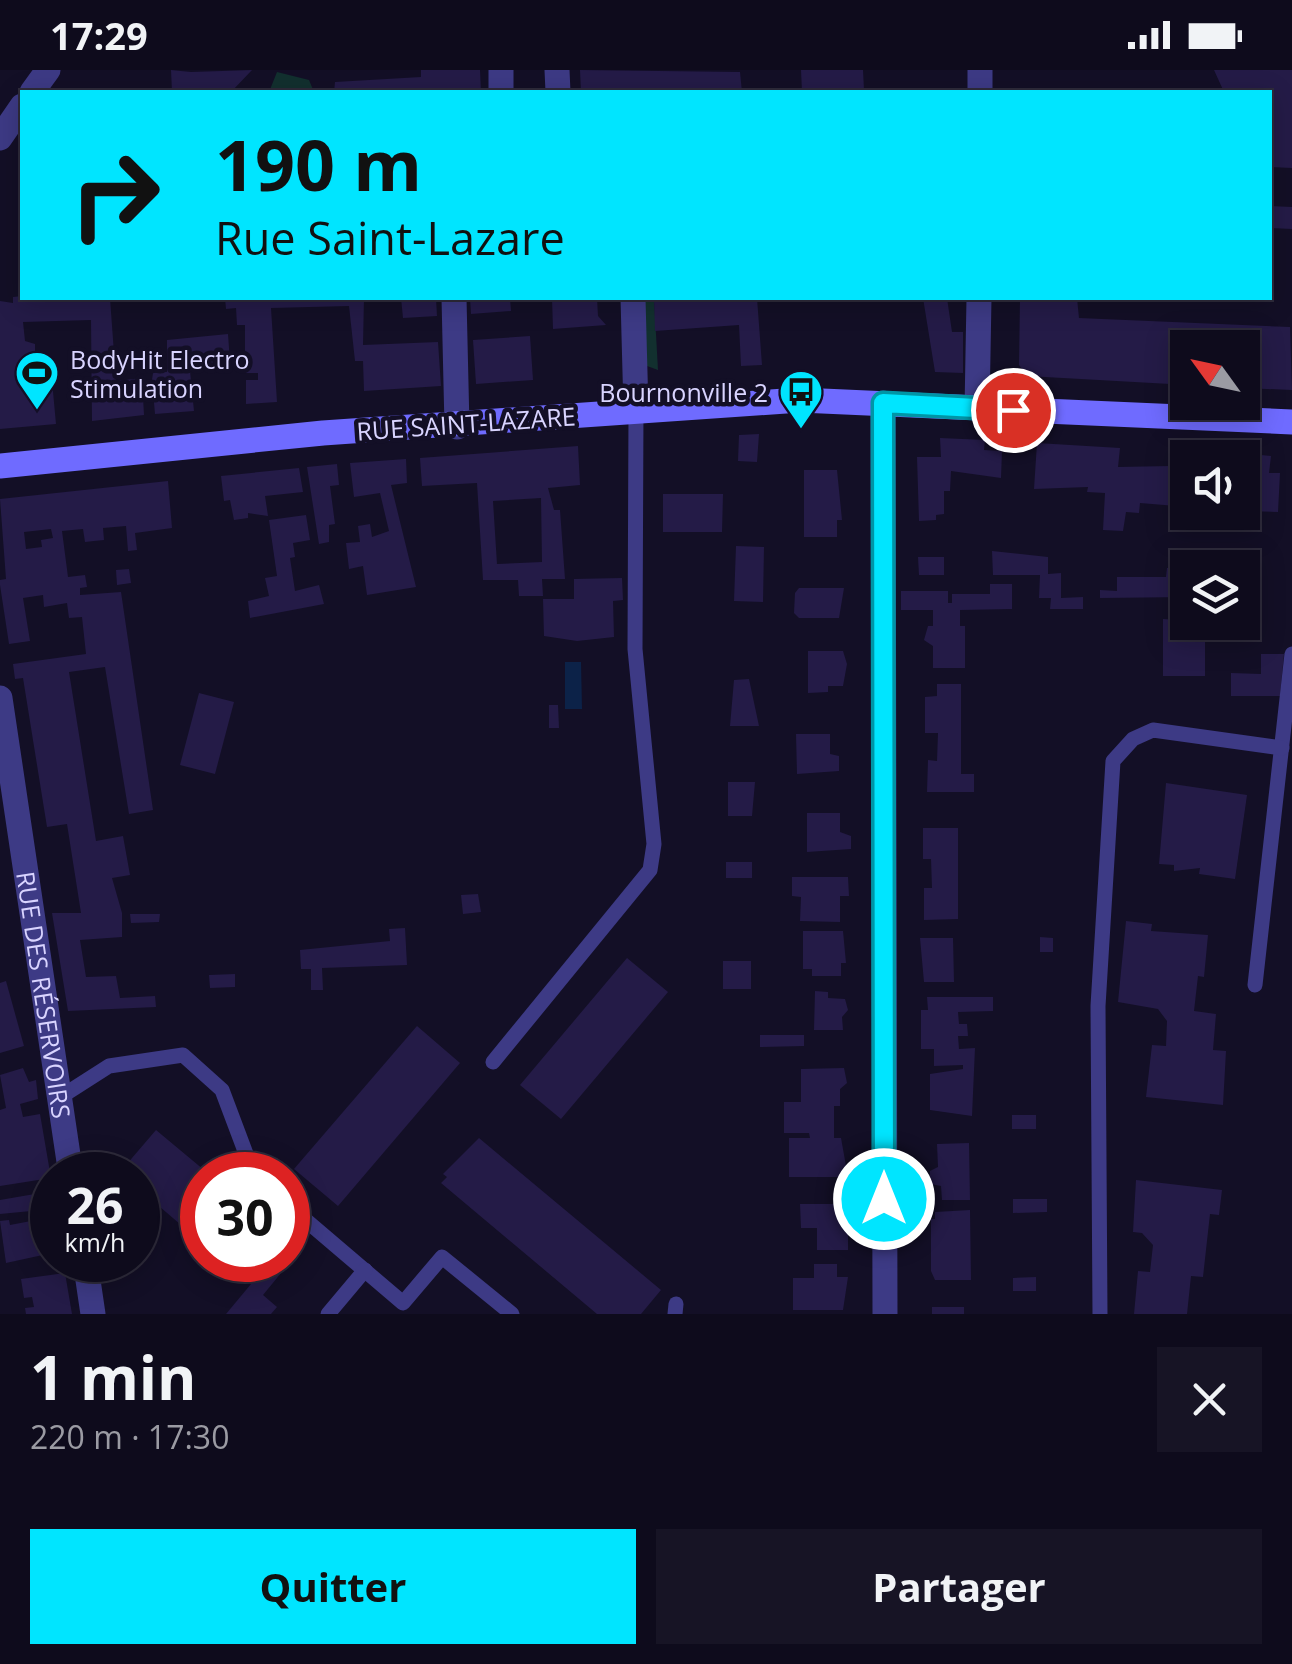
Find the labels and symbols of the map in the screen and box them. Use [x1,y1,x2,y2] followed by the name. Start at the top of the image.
[1170,330,1260,420] north arrow
[70,342,250,405] place label: BodyHit Electro Stimulation
[14,350,60,411] sports icon: BodyHit Electro Stimulation
[971,368,1056,453] pin
[778,369,824,430] bus stop icon: Bournonville 2
[599,375,768,409] place label: Bournonville 2
[355,398,577,448] street label: RUE SAINT-LAZARE
[9,869,79,1121] street label: RUE DES RÉSERVOIRS
[832,1147,936,1251] position arrow
[180,1152,310,1282] speed limit sign: 30

